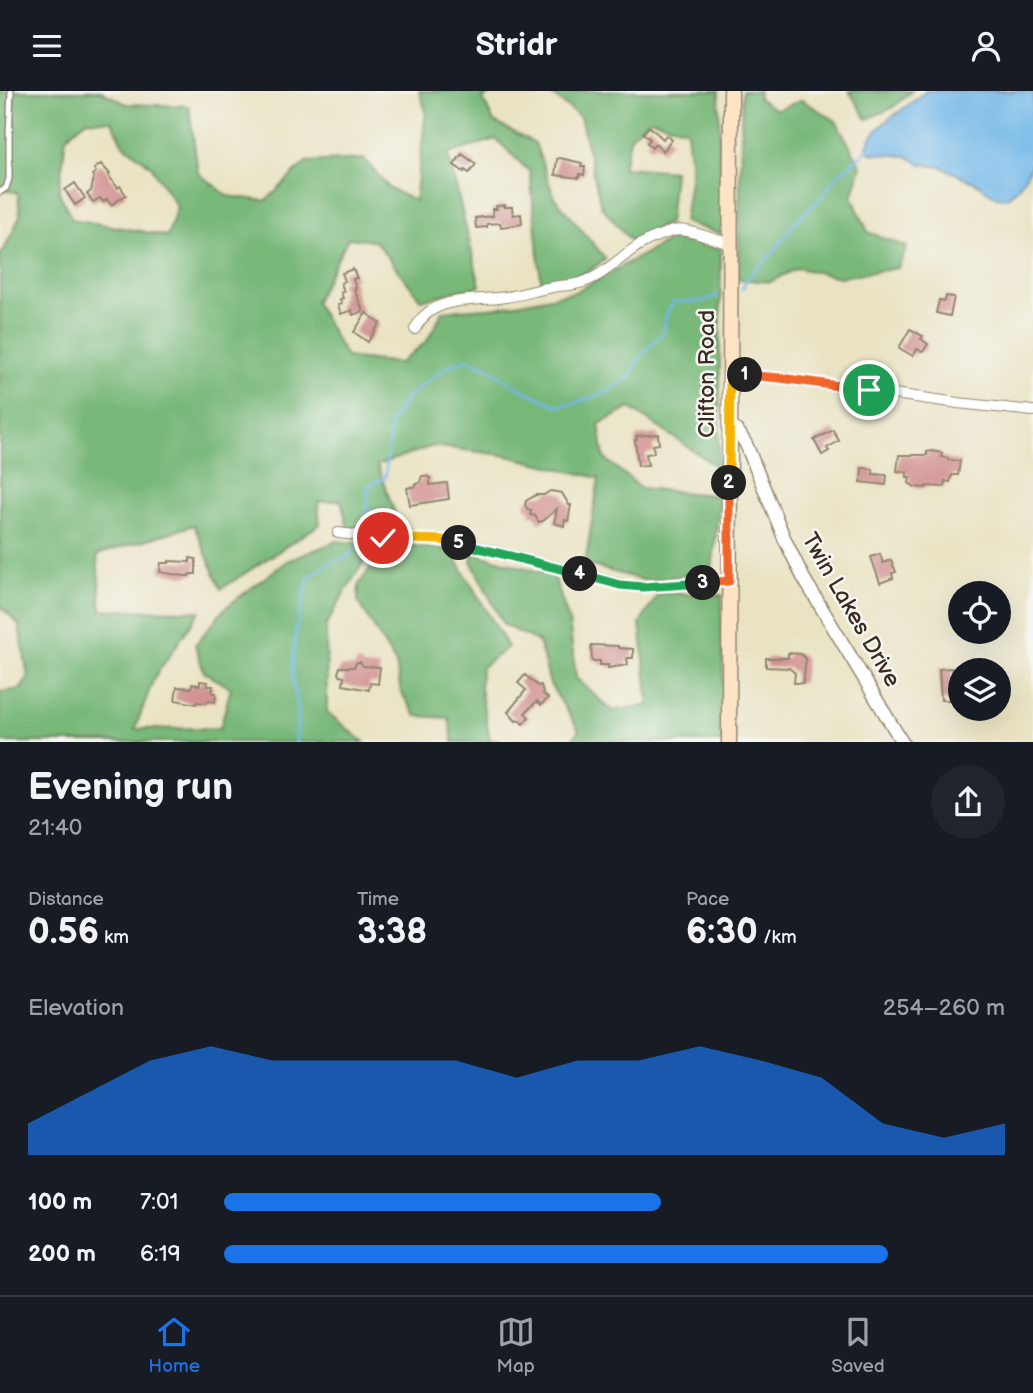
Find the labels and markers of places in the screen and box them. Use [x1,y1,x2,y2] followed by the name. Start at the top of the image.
[728,357,762,393] pin: 1
[839,360,899,420] pin
[712,465,746,501] pin: 2
[353,508,413,568] pin
[442,525,476,561] pin: 5
[562,557,598,591] pin: 4
[686,566,720,601] pin: 3

